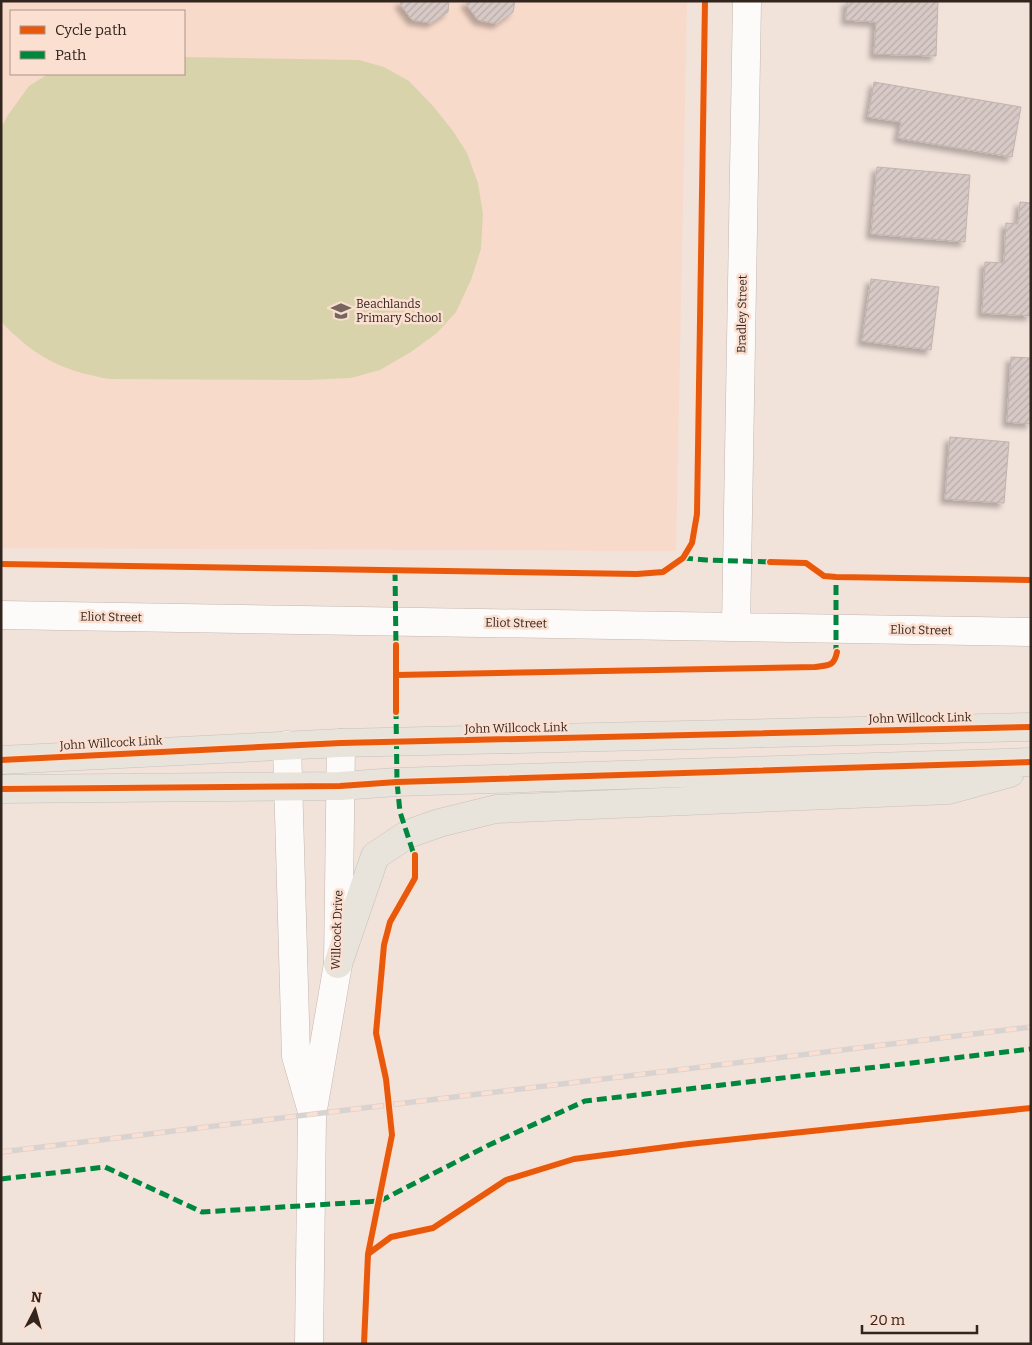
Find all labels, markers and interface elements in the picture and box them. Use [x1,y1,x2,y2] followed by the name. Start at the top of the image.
[10,10,185,75] legend
[55,21,127,39] text: Cycle path
[55,46,87,64] text: Path
[734,274,750,353] street label: Bradley Street
[356,297,442,325] place label: Beachlands Primary School
[330,300,352,322] school or university icon: Beachlands Primary School
[80,609,143,625] street label: Eliot Street
[485,615,548,631] street label: Eliot Street
[890,622,953,638] street label: Eliot Street
[867,710,972,726] street label: John Willcock Link
[463,720,568,736] street label: John Willcock Link
[58,733,163,753] street label: John Willcock Link
[329,890,345,970] street label: Willcock Drive
[10,1285,60,1335] north arrow
[30,1289,43,1307] text: N
[862,1302,977,1334] scale bar
[870,1311,906,1329] text: 20 m

